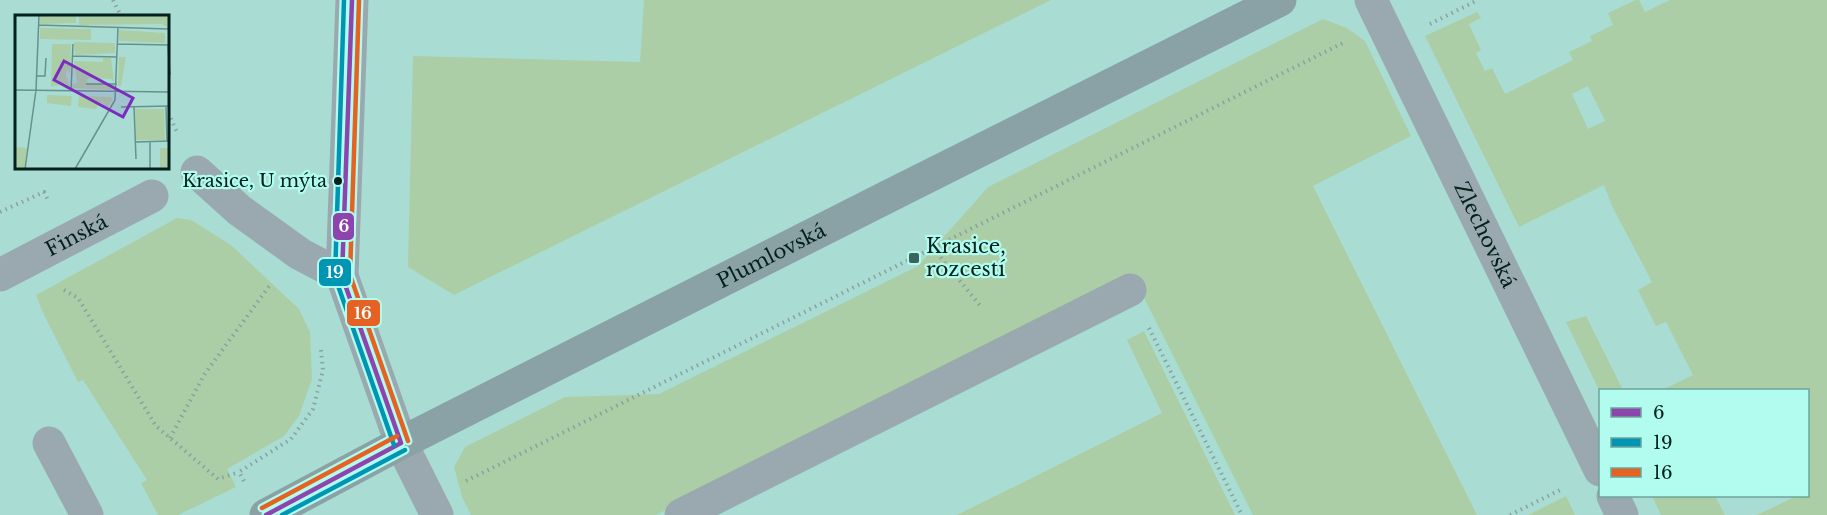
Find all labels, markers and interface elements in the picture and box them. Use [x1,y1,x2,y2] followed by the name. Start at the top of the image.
[15,15,170,170] inset map
[182,170,327,192] place label: Krasice, U mýta
[332,175,344,187] marker: Krasice, U mýta
[1449,178,1522,292] street label: Zlechovská
[41,209,112,261] street label: Finská
[332,212,355,241] line badge: 6
[339,216,350,236] text: 6
[713,218,831,293] street label: Plumlovská
[926,234,1006,281] place label: Krasice, rozcestí
[907,251,921,265] marker: Krasice, rozcestí
[318,258,352,287] line badge: 19
[326,262,344,282] text: 19
[346,299,381,327] line badge: 16
[354,303,372,323] text: 16
[1599,389,1809,497] legend
[1653,402,1665,424] text: 6
[1653,432,1673,454] text: 19
[1653,462,1673,484] text: 16

